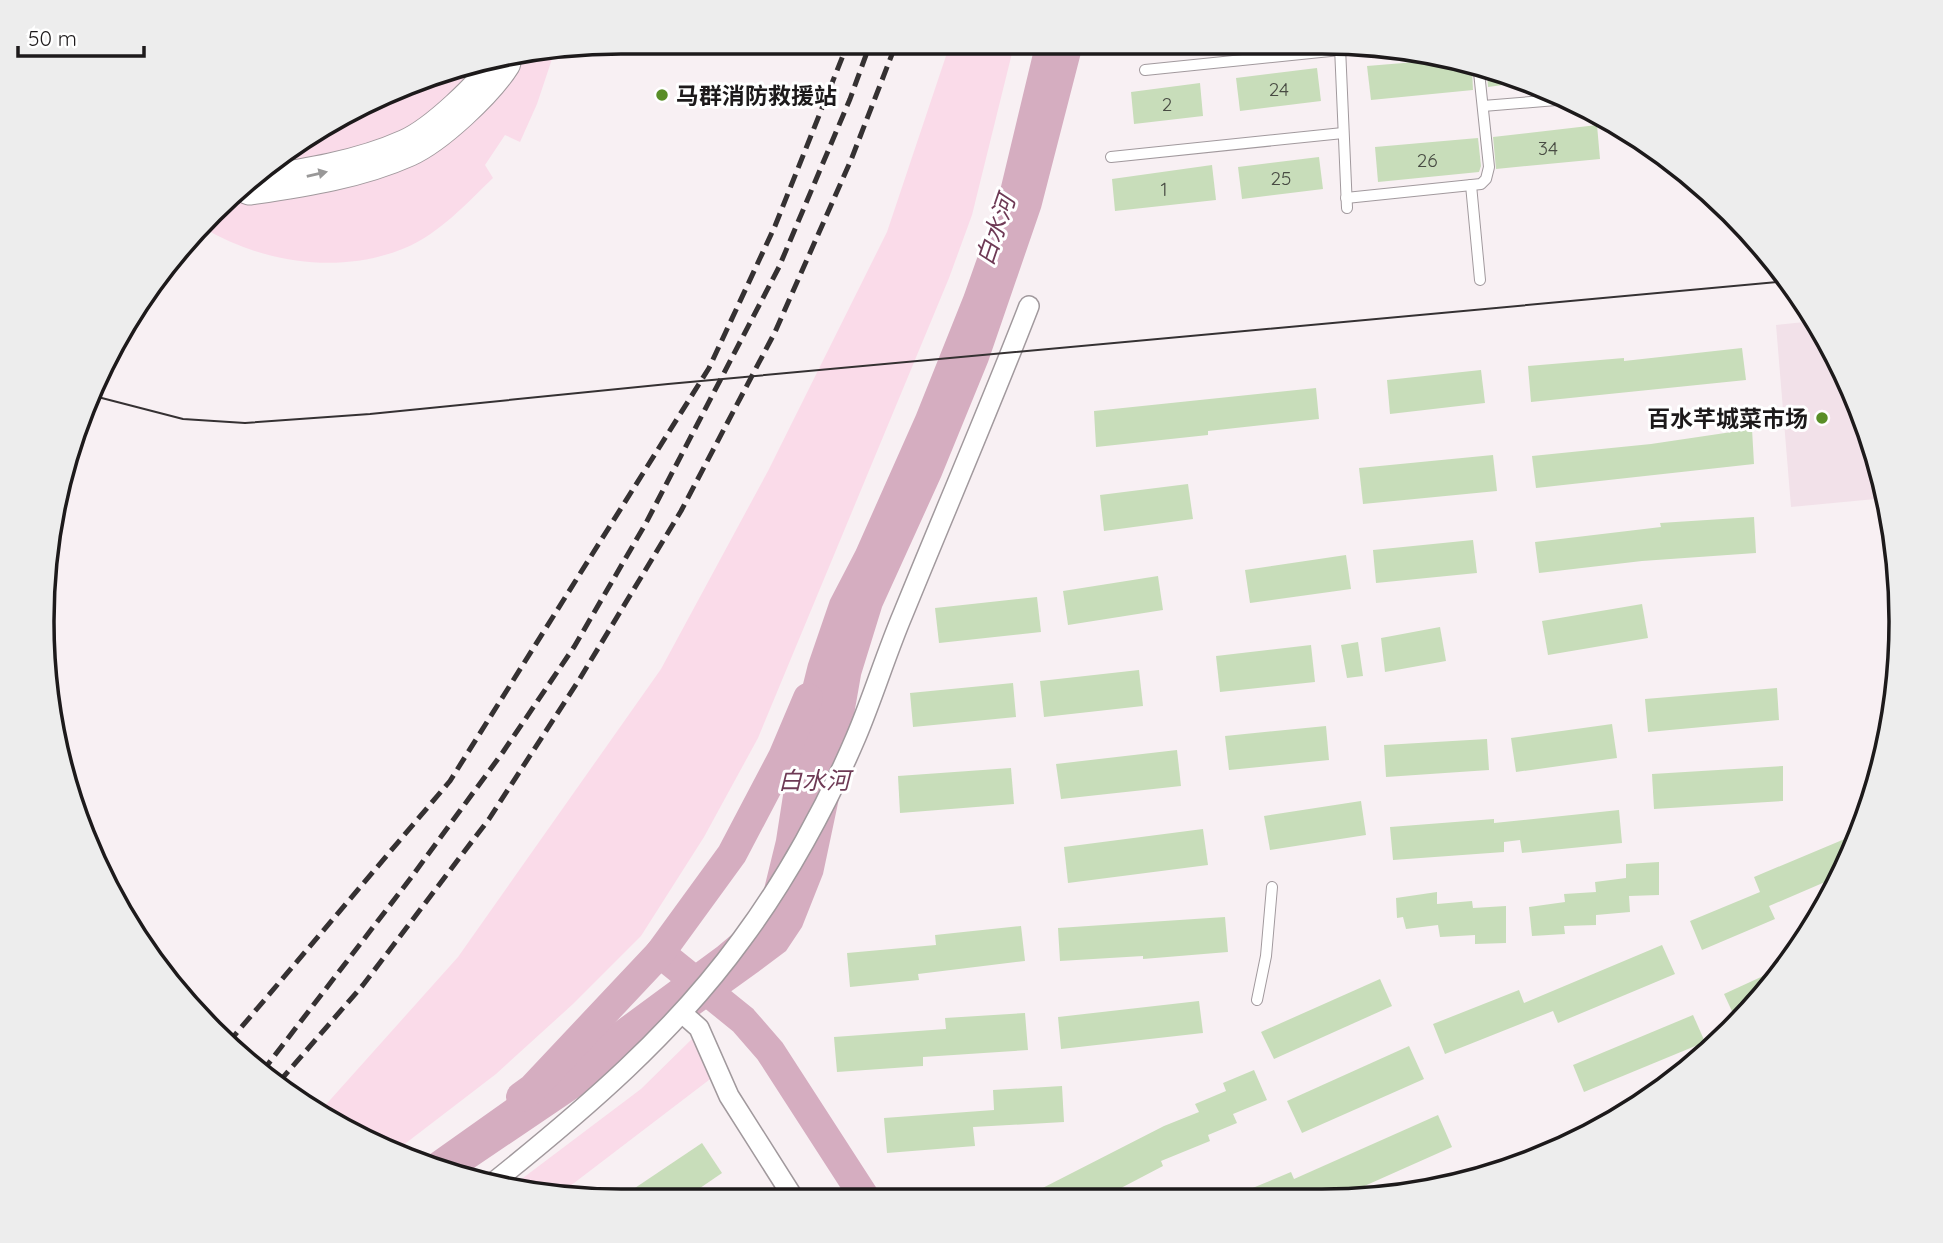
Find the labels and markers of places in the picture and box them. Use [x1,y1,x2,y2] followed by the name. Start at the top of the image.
[676,81,837,110] place label: 马群消防救援站
[654,87,670,103] marker: 马群消防救援站
[1647,404,1808,433] place label: 百水芊城菜市场
[1814,410,1830,426] marker: 百水芊城菜市场

